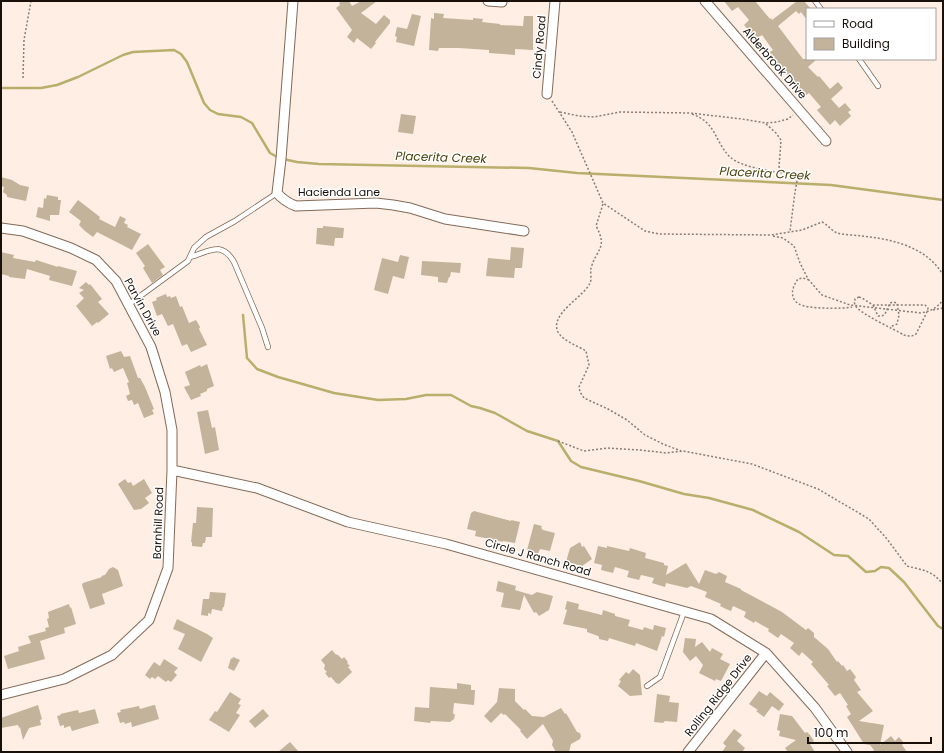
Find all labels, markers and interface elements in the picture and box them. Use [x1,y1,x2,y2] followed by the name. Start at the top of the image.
[806,8,936,60] legend
[528,15,550,79] street label: Cindy Road
[842,15,873,32] text: Road
[739,24,811,102] street label: Alderbrook Drive
[842,35,890,52] text: Building
[395,147,488,167] water label: Placerita Creek
[719,162,812,184] water label: Placerita Creek
[298,184,380,200] street label: Hacienda Lane
[120,275,166,339] street label: Parvin Drive
[149,487,167,559] street label: Barnhill Road
[483,534,593,580] street label: Circle J Ranch Road
[681,650,755,740] street label: Rolling Ridge Drive
[808,719,931,745] scale bar
[814,724,848,741] text: 100 m

